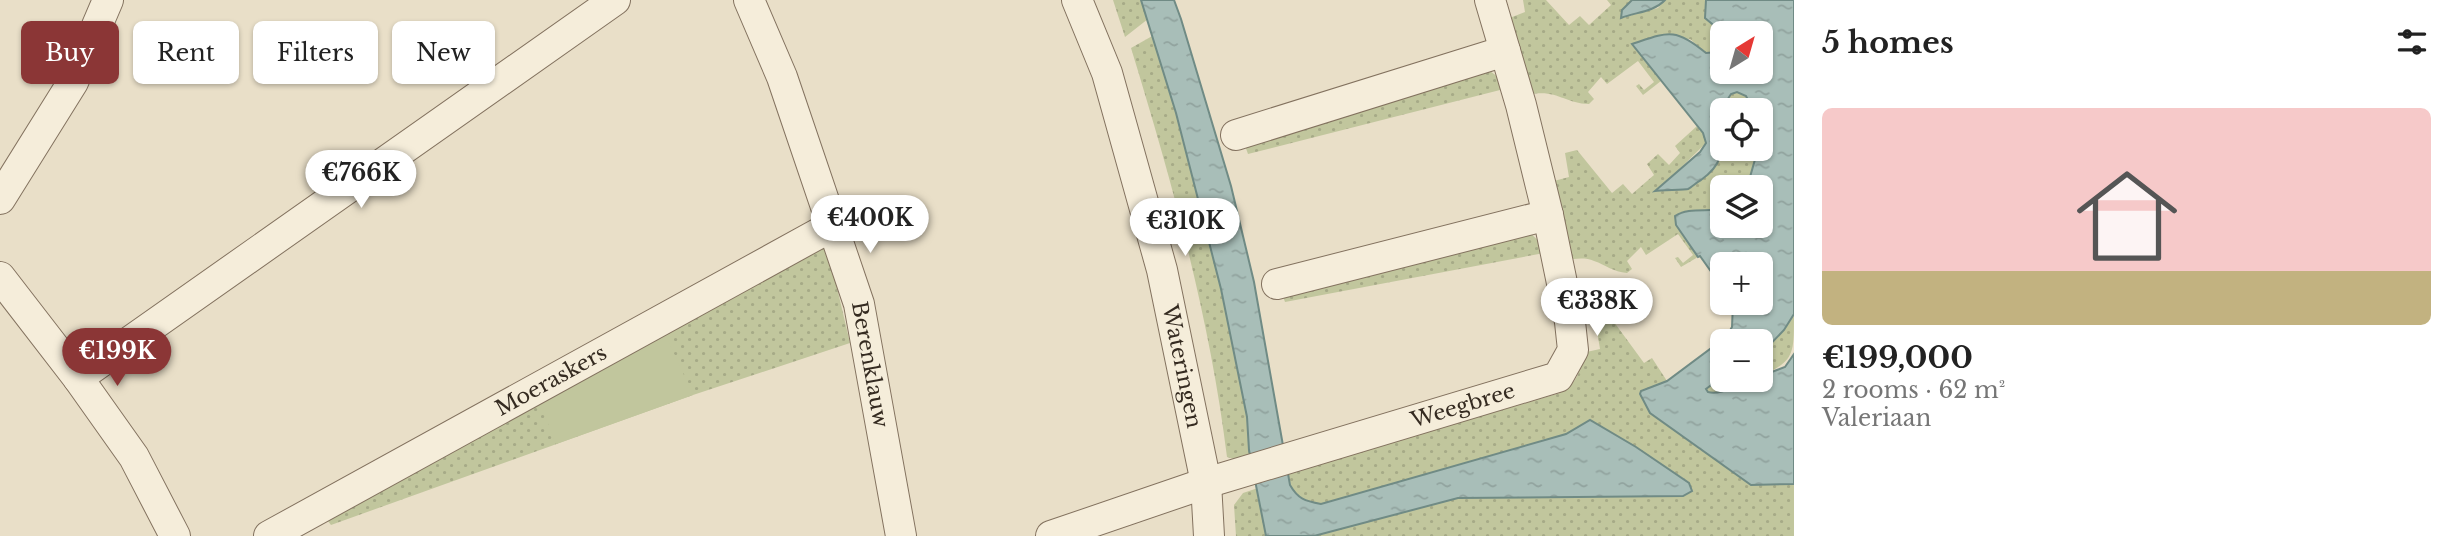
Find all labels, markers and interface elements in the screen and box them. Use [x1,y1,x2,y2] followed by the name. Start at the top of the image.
[21,21,119,84] chip: Buy
[133,21,239,84] chip: Rent
[253,21,378,84] chip: Filters
[392,21,495,84] chip: New
[1710,21,1773,84] north arrow
[1710,21,1773,392] map controls
[2393,23,2431,61] icon: filters
[1822,24,1954,61] text: 5 homes
[1710,98,1773,161] button: locate
[312,150,410,210] pin: €766K
[2064,153,2190,279] icon: home
[321,159,401,187] text: €766K
[1710,175,1773,238] button: layers
[821,196,919,255] pin: €400K
[1136,198,1234,258] pin: €310K
[827,204,913,232] text: €400K
[1146,207,1224,235] text: €310K
[1710,252,1773,315] button: +
[1548,278,1646,338] pin: €338K
[1557,287,1637,315] text: €338K
[846,299,894,430] street label: Berenklauw
[1156,302,1207,430] street label: Wateringen
[68,328,166,388] pin: €199K
[1710,329,1773,392] button: −
[78,337,156,365] text: €199K
[1822,339,1973,376] text: €199,000
[491,340,611,422] street label: Moeraskers
[1822,376,2005,404] text: 2 rooms · 62 m²
[1407,378,1518,434] street label: Weegbree
[1822,404,1931,432] text: Valeriaan

